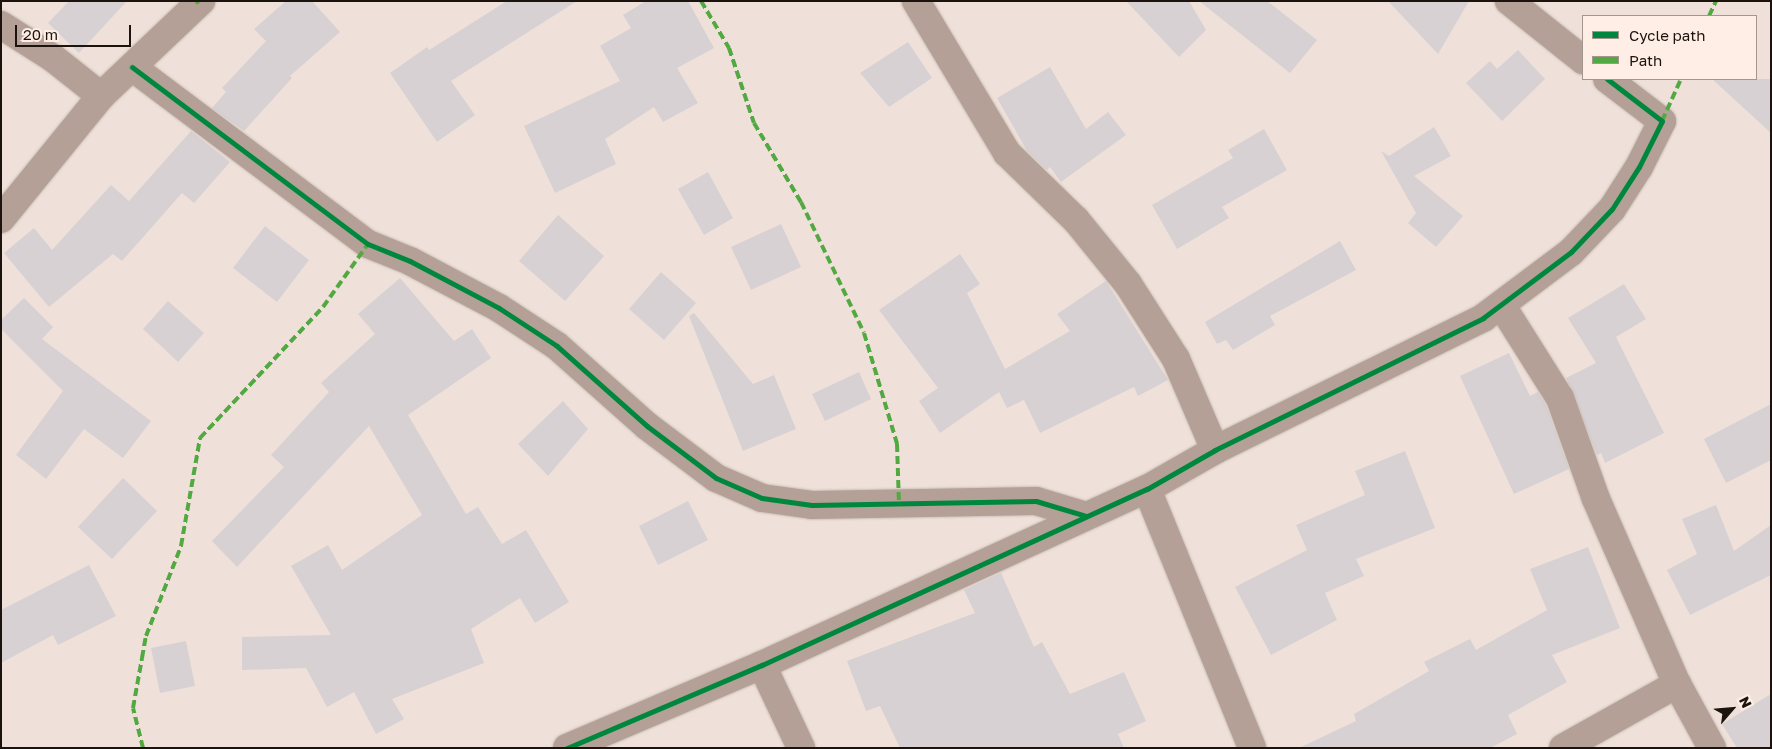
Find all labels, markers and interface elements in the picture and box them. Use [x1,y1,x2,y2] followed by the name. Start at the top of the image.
[18,15,134,47] scale bar
[1582,15,1757,80] legend
[23,25,58,43] text: 20 m
[1629,26,1705,44] text: Cycle path
[1629,51,1662,69] text: Path
[1707,684,1757,734] north arrow
[1736,693,1756,711] text: N

